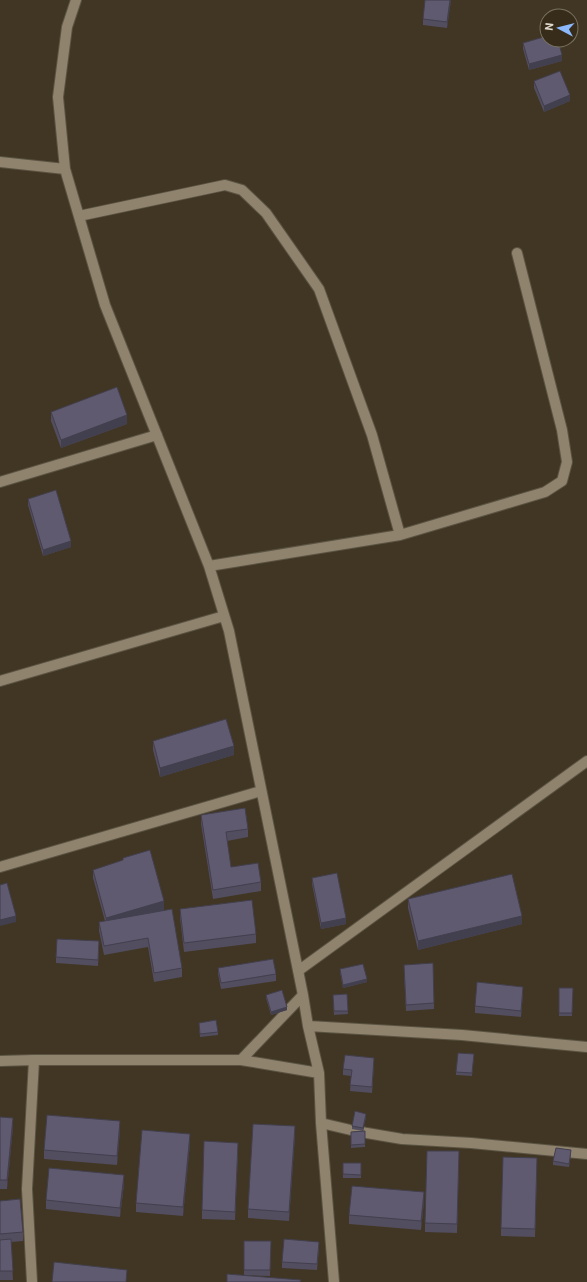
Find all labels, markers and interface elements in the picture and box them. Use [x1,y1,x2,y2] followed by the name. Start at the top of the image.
[539,8,579,48] north arrow
[543,22,557,31] text: N

